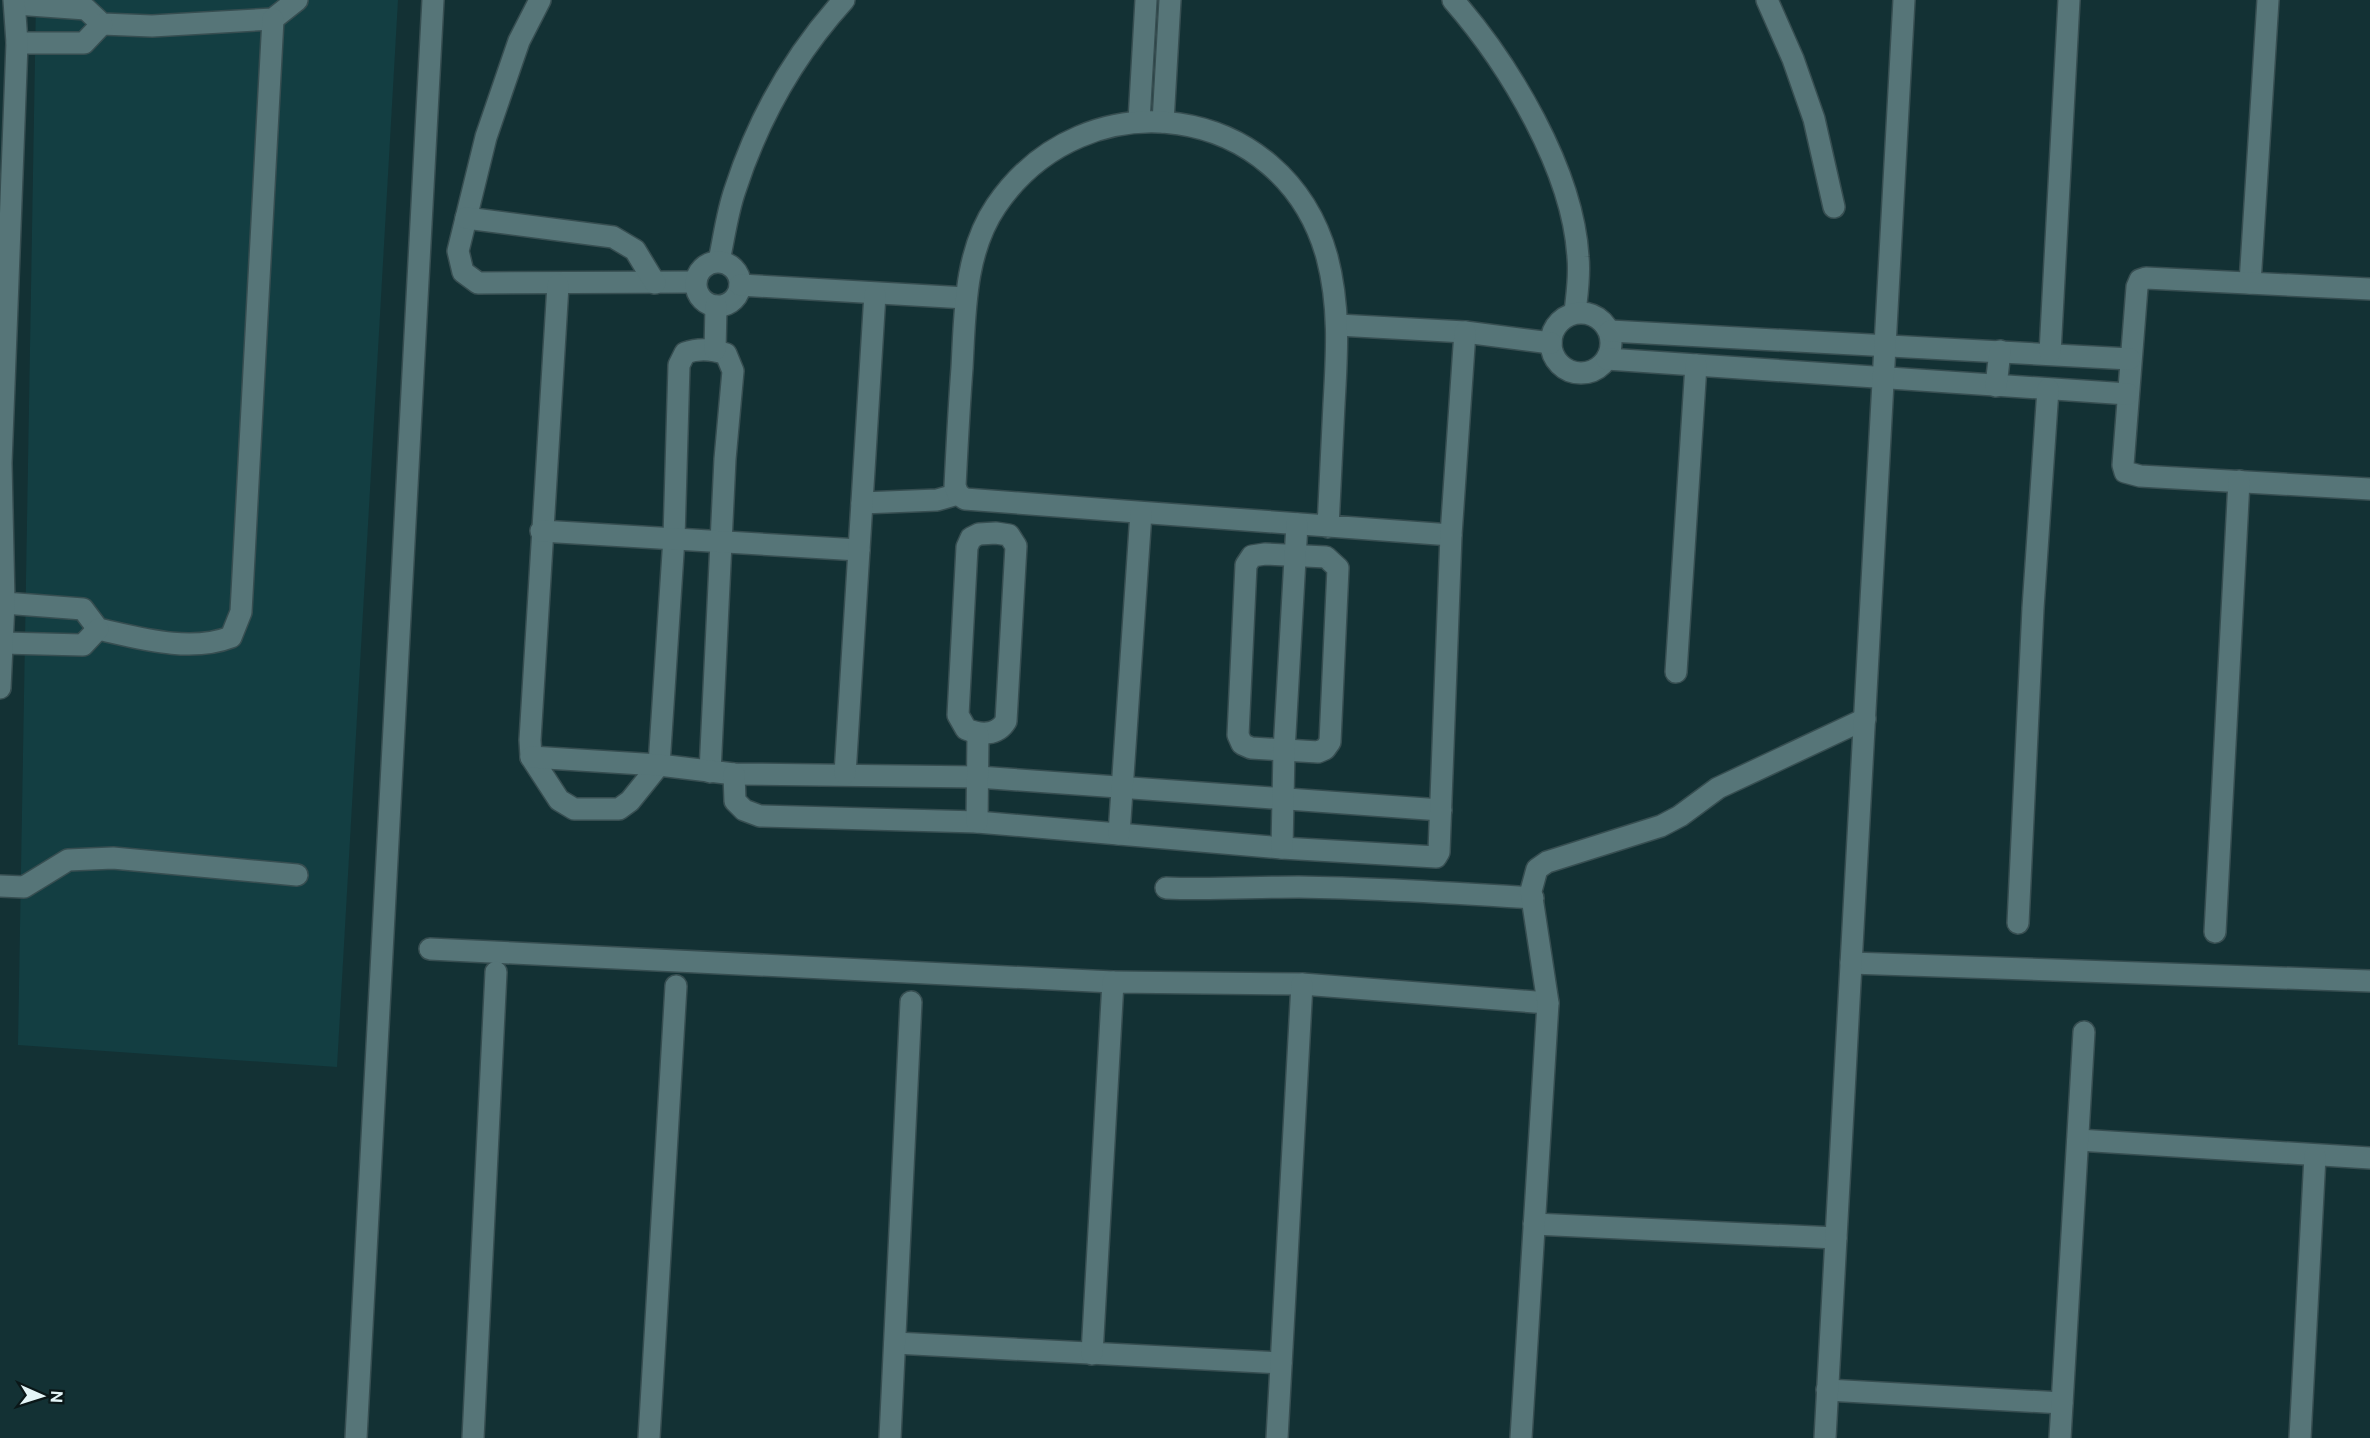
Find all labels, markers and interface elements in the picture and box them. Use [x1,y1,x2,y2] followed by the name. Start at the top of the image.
[12,1366,72,1426] north arrow
[47,1390,66,1404] text: N

